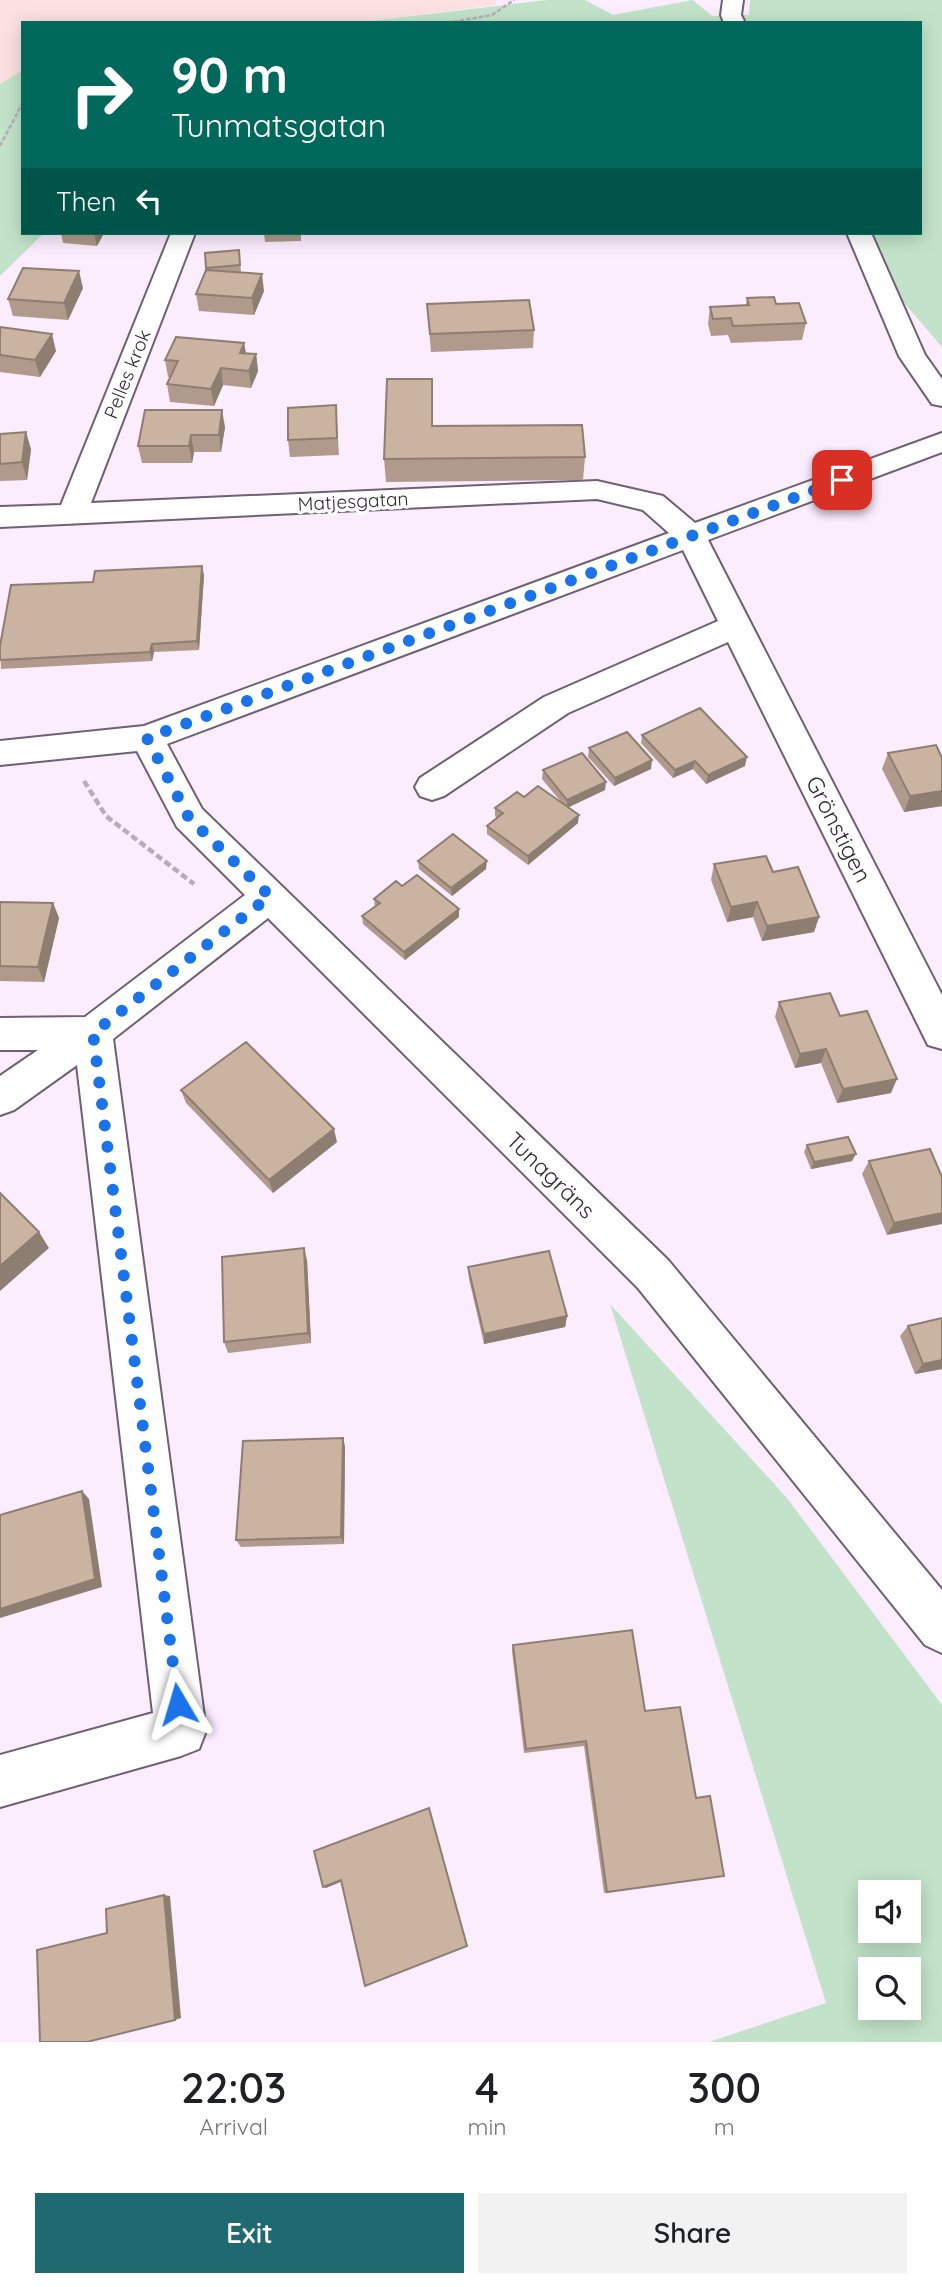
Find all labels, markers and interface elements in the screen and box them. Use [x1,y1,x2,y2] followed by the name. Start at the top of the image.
[171,44,288,105] text: 90 m
[56,49,147,140] icon: right
[171,105,386,145] text: Tunmatsgatan
[130,182,168,220] icon: left
[56,185,116,218] text: Then
[98,326,156,422] street label: Pelles krok
[812,450,872,510] pin
[823,461,861,499] icon: arrive
[297,486,409,516] street label: Matjesgatan
[800,771,878,887] street label: Grönstigen
[500,1126,602,1224] street label: Tunagräns
[141,1667,215,1741] position arrow
[858,1880,921,2020] map controls
[858,1880,921,1943] button: sound
[858,1957,921,2020] button: search
[181,2061,286,2114] text: 22:03
[475,2061,499,2114] text: 4
[688,2061,761,2114] text: 300
[199,2112,268,2141] text: Arrival
[467,2112,507,2141] text: min
[714,2112,735,2141] text: m
[35,2193,464,2273] button: Exit
[478,2193,907,2273] button: Share

